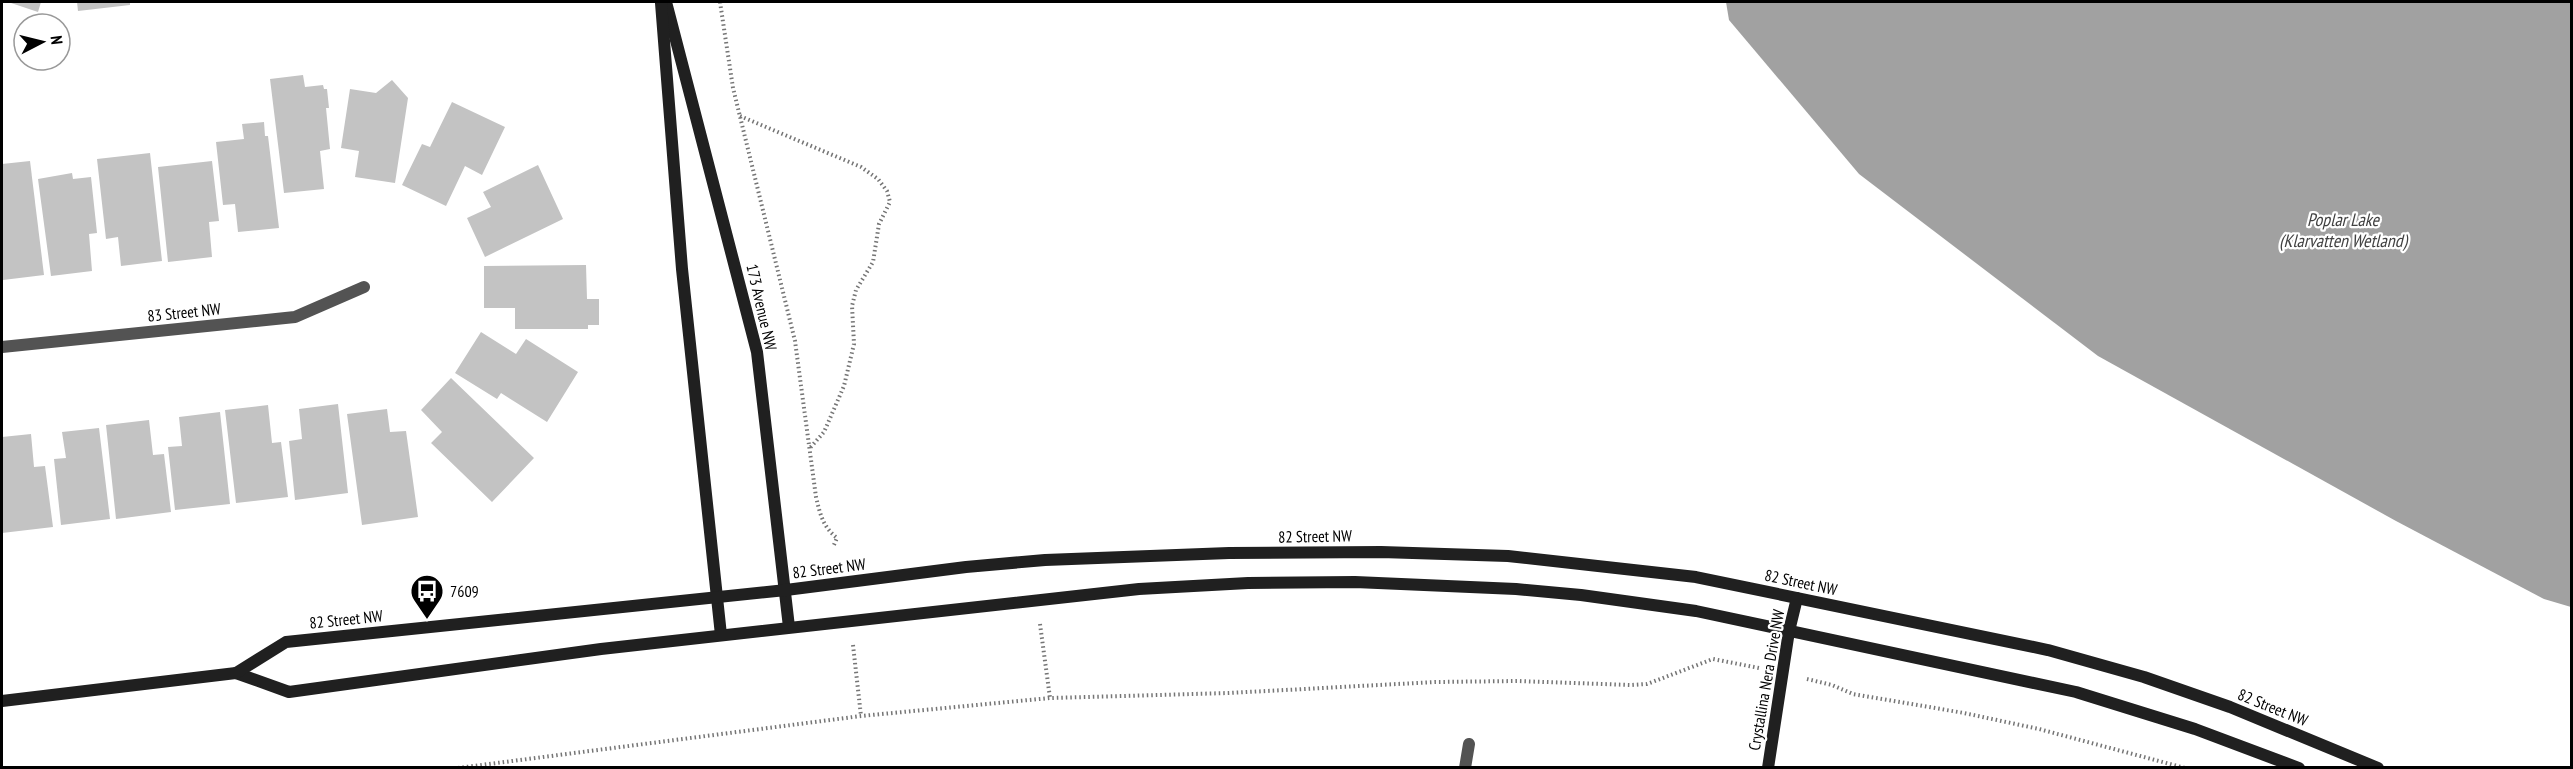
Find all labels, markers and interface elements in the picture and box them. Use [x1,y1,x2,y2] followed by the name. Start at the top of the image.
[12,12,72,72] north arrow
[46,35,67,46] text: N
[2279,208,2408,252] water label: Poplar Lake (Klarvatten Wetland)
[742,262,782,352] street label: 173 Avenue NW
[146,298,222,326] street label: 83 Street NW
[1278,525,1352,547] street label: 82 Street NW
[791,554,867,582] street label: 82 Street NW
[1763,565,1839,599] street label: 82 Street NW
[409,573,445,620] bus stop icon: 7609
[450,581,479,601] place label: 7609
[308,605,384,633] street label: 82 Street NW
[1744,608,1788,752] street label: Crystallina Nera Drive NW
[2235,684,2311,730] street label: 82 Street NW

